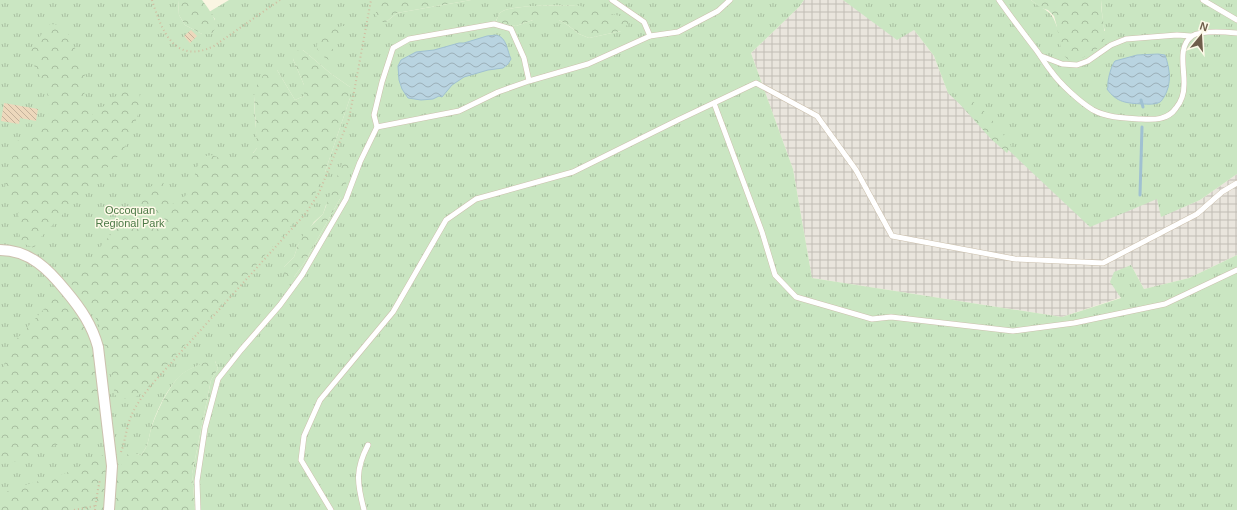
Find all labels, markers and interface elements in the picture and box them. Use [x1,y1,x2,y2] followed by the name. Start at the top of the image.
[1181,16,1221,56] north arrow
[1198,20,1210,33] text: N
[95,204,165,229] park label: Occoquan Regional Park

